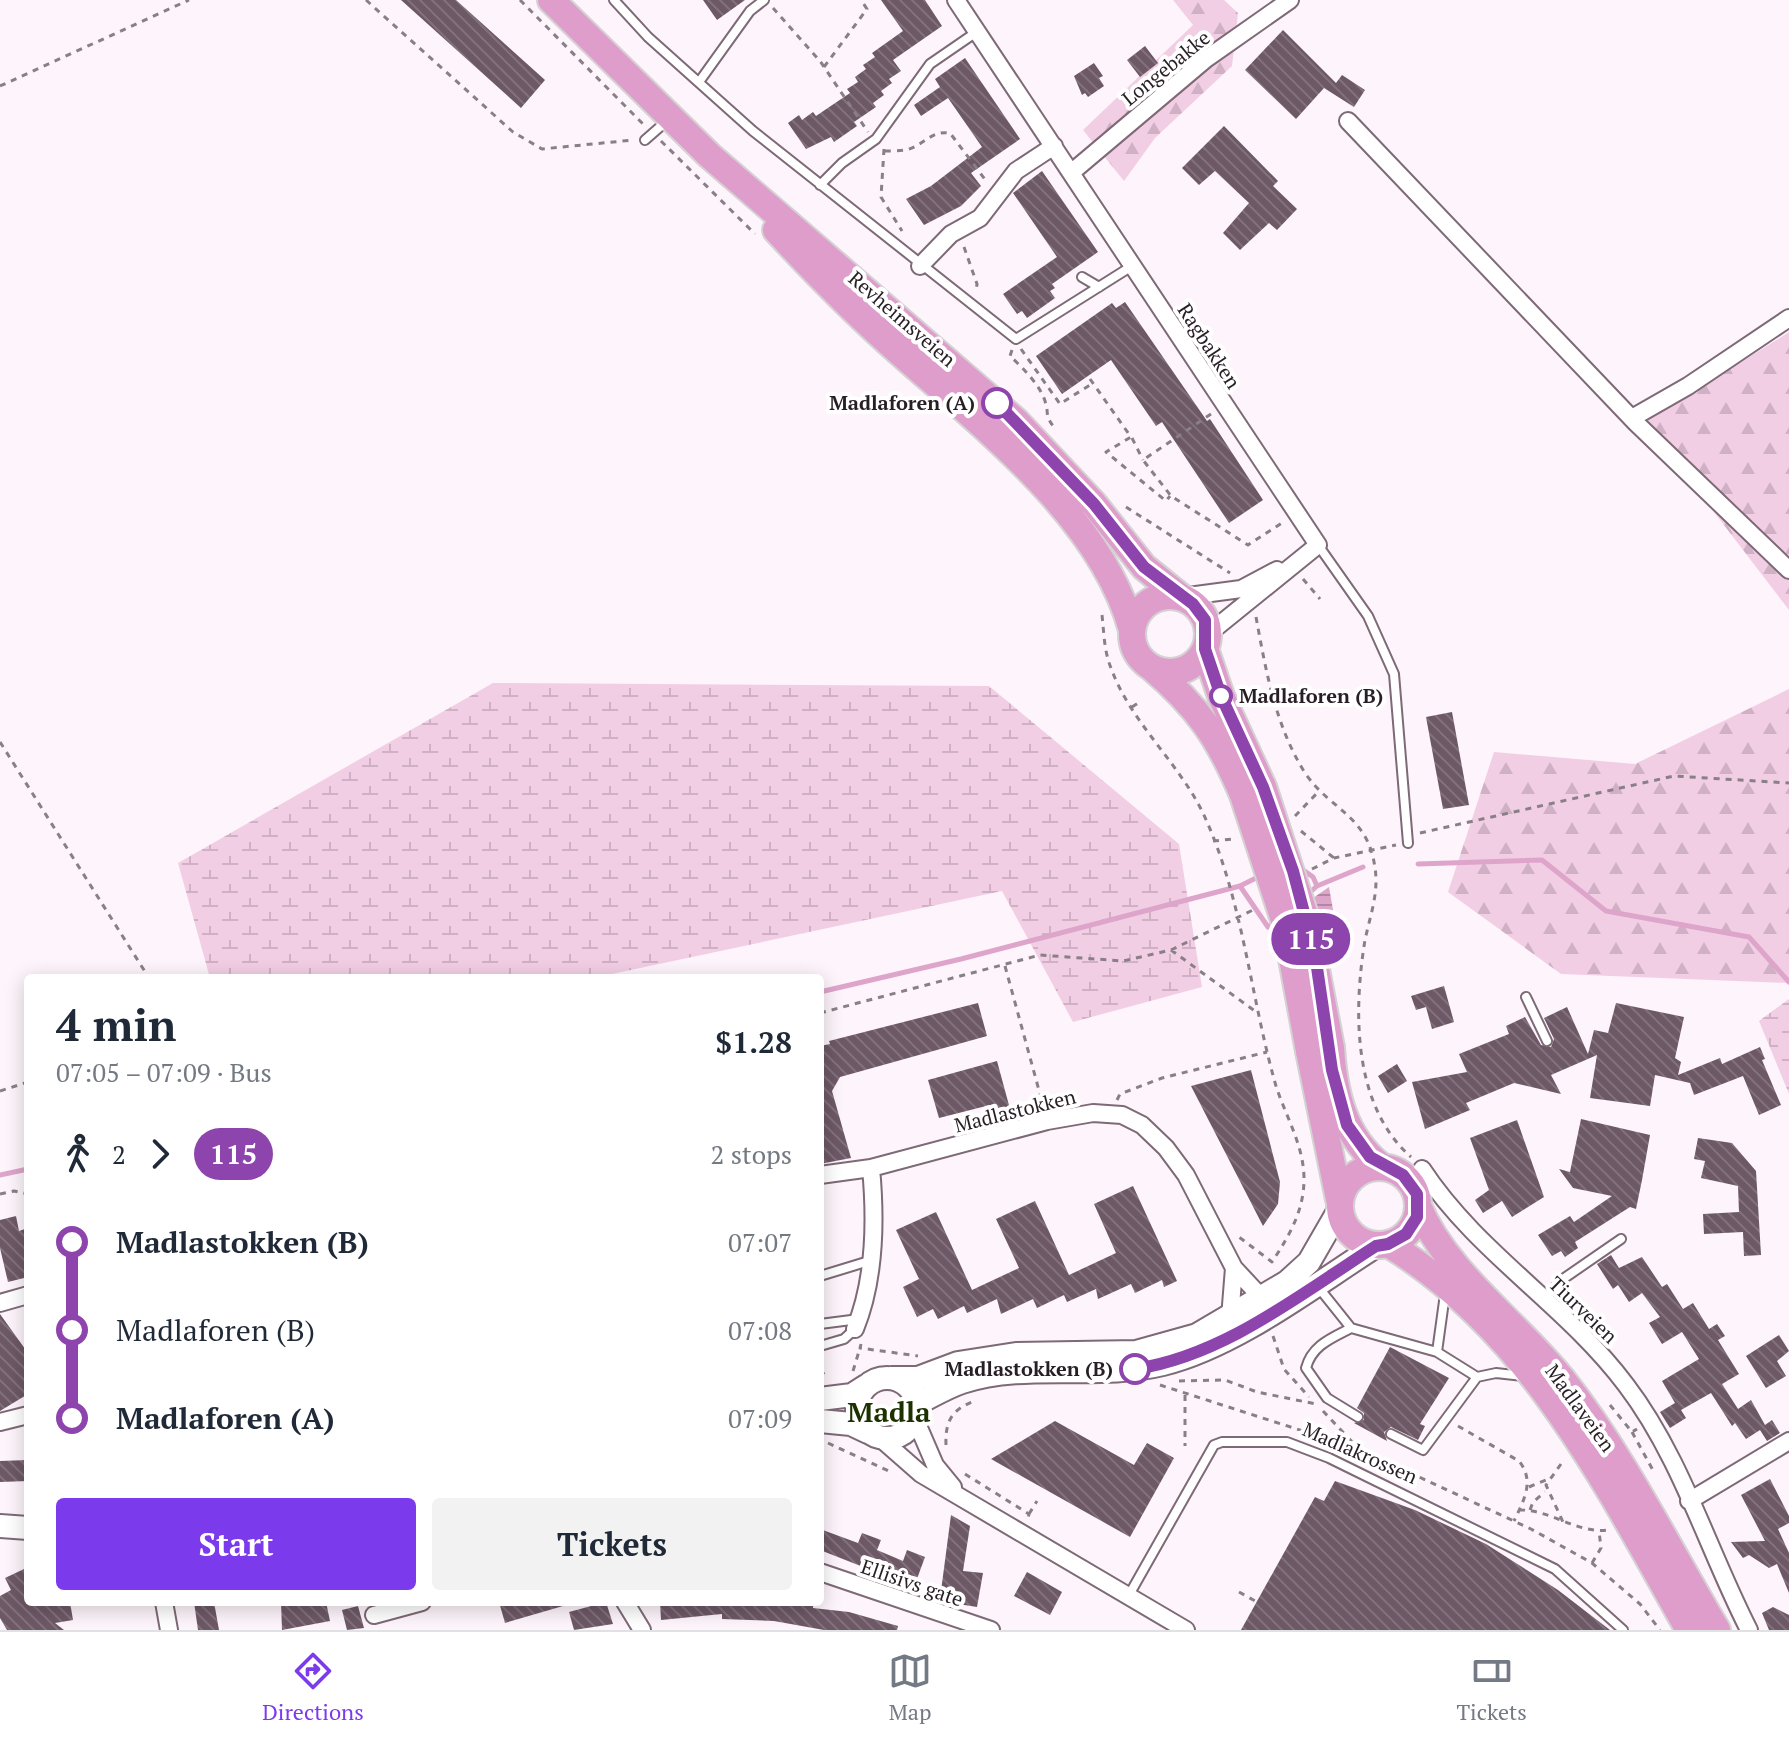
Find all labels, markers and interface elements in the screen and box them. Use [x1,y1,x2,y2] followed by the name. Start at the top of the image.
[1116,24,1215,111] street label: Longebakke
[843,265,962,373] street label: Revheimsveien
[1172,298,1247,394] street label: Ragbakken
[982,388,1012,418] marker: Madlaforen (A)
[829,389,975,416] place label: Madlaforen (A)
[1239,682,1383,709] place label: Madlaforen (B)
[1210,685,1232,707] marker: Madlaforen (B)
[1265,913,1357,965] line badge: 115
[1287,920,1335,957] text: 115
[56,995,176,1054] text: 4 min
[715,1022,792,1062] text: $1.28
[56,1055,272,1089] text: 07:05 – 07:09 · Bus
[951,1082,1078,1139] street label: Madlastokken
[56,1132,100,1176] icon: walk
[138,1132,182,1176] icon: forward
[210,1135,257,1172] text: 115
[112,1137,126,1171] text: 2
[711,1137,792,1171] text: 2 stops
[116,1222,369,1262] text: Madlastokken (B)
[728,1225,792,1259] text: 07:07
[1543,1270,1624,1349] street label: Tiurveien
[116,1310,315,1350] text: Madlaforen (B)
[728,1313,792,1347] text: 07:08
[1120,1354,1150,1384] marker: Madlastokken (B)
[945,1355,1113,1382] place label: Madlastokken (B)
[1539,1358,1622,1457] street label: Madlaveien
[847,1393,931,1430] district label: Madla
[116,1398,335,1438] text: Madlaforen (A)
[728,1401,792,1435] text: 07:09
[1299,1415,1422,1490] street label: Madlakrossen
[56,1498,416,1590] button: Start
[432,1498,792,1590] button: Tickets
[858,1552,967,1613] street label: Ellisivs gate
[262,1649,364,1726] tab: Directions
[888,1649,932,1726] tab: Map
[1456,1649,1527,1726] tab: Tickets

